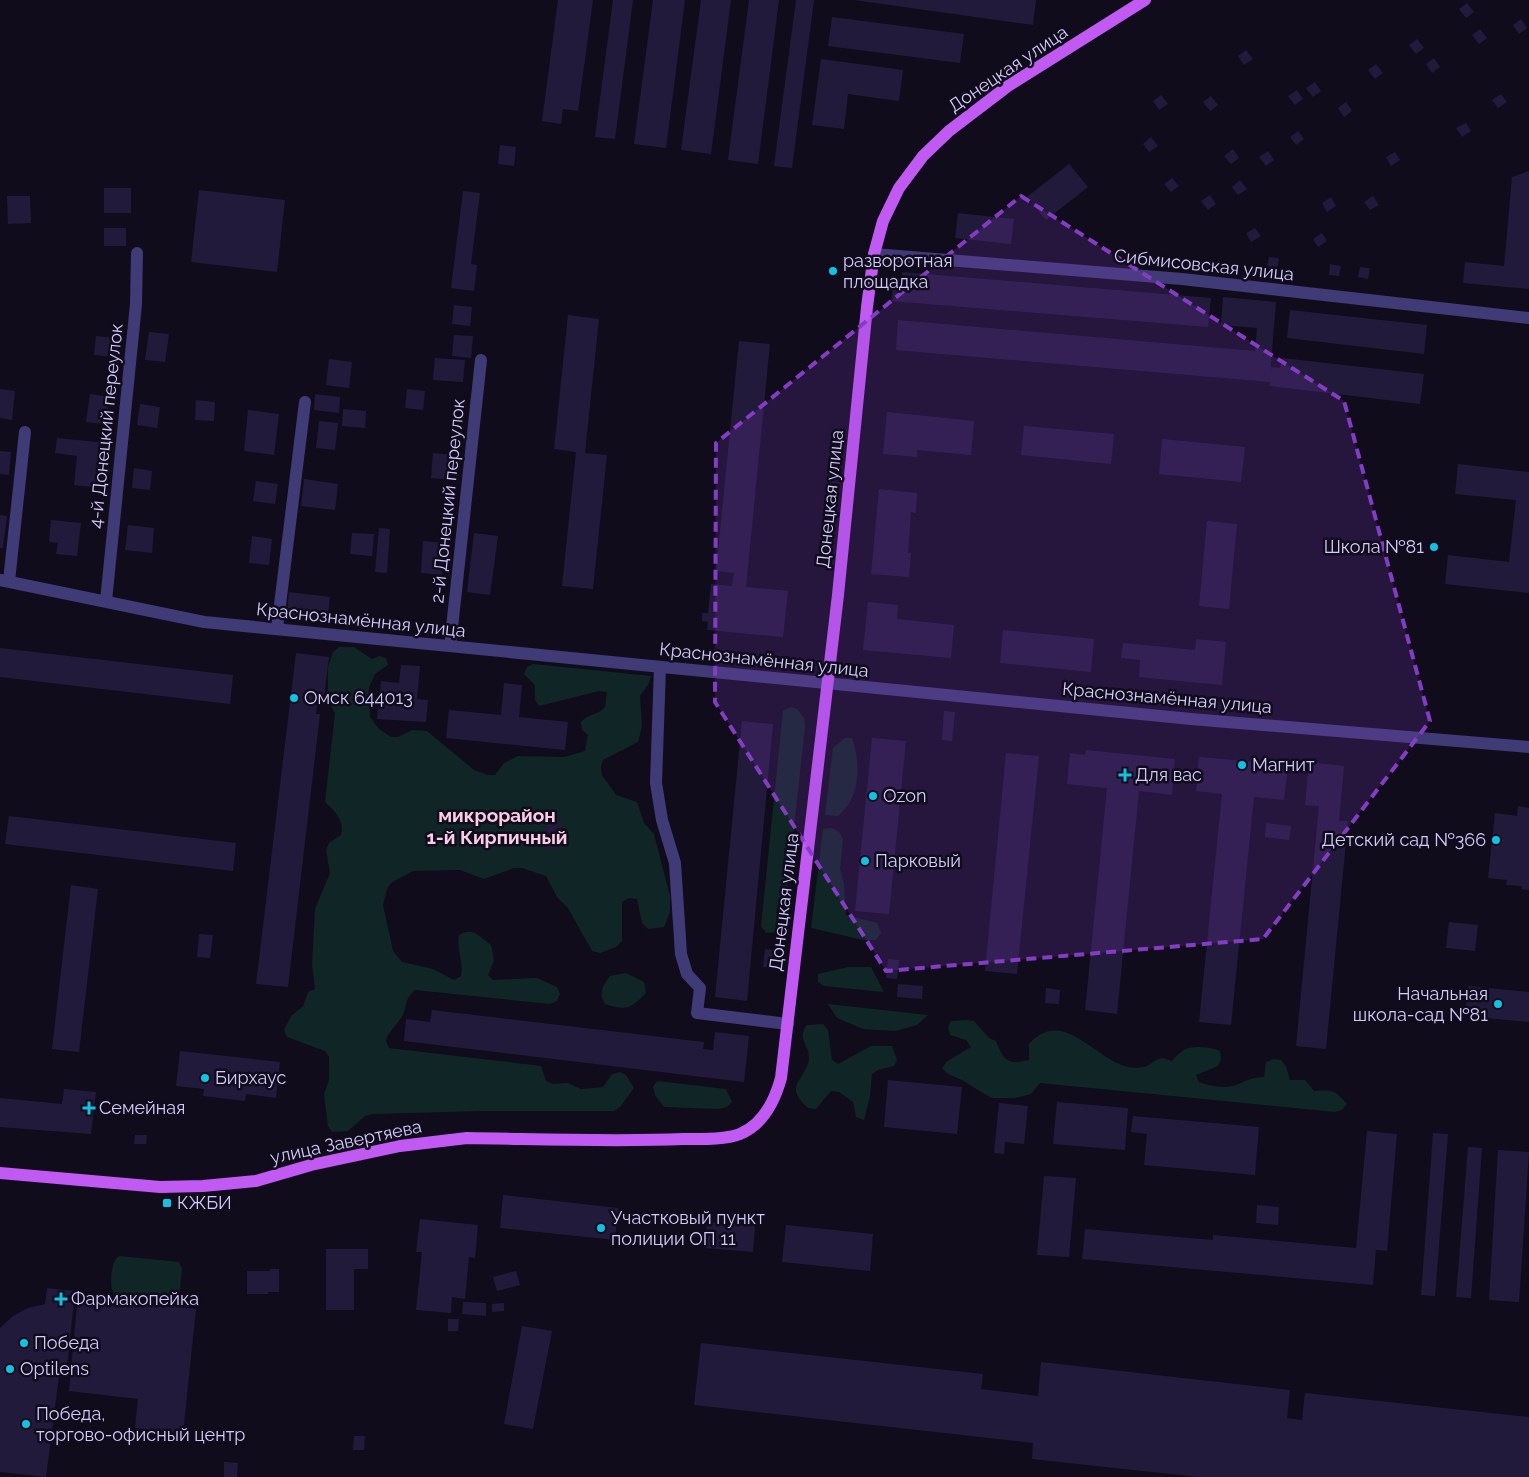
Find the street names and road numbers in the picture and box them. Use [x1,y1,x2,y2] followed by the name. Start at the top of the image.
[944,21,1071,116] street label: Донецкая улица
[1113,245,1295,284] street label: Сибмисовская улица
[84,322,127,529] street label: 4-й Донецкий переулок
[426,398,469,604] street label: 2-й Донецкий переулок
[812,429,847,569] street label: Донецкая улица
[255,598,467,641] street label: Краснознамённая улица
[658,638,870,681] street label: Краснознамённая улица
[1061,678,1273,717] street label: Краснознамённая улица
[765,832,802,972] street label: Донецкая улица
[268,1115,423,1168] street label: улица Завертяева

